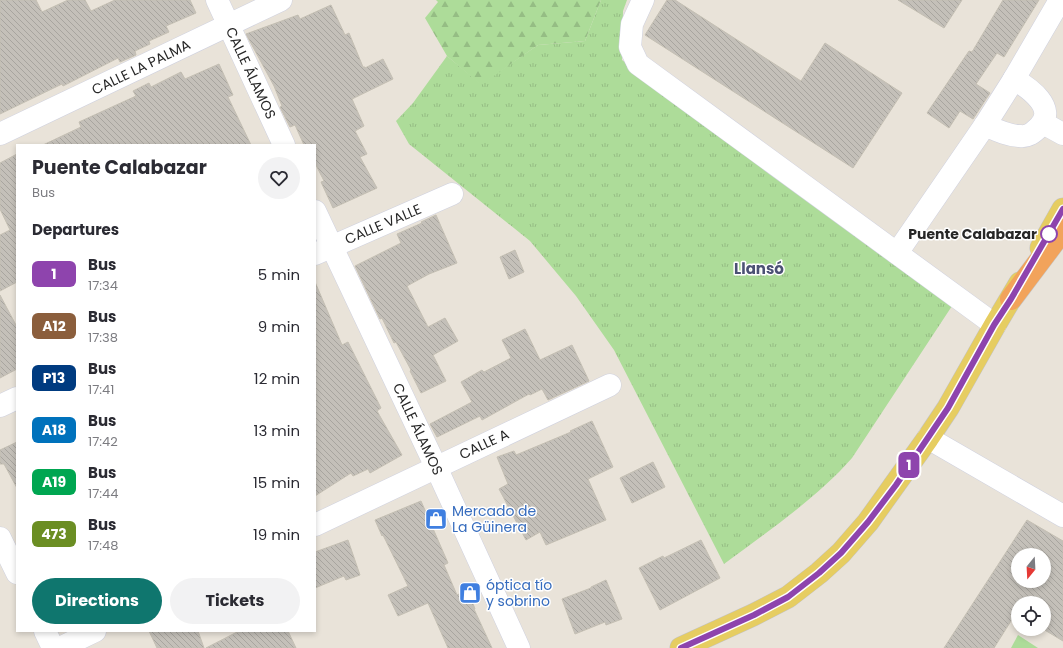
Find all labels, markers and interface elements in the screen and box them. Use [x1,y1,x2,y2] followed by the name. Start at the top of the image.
[221,24,281,122] street label: CALLE ÁLAMOS
[88,34,194,100] street label: CALLE LA PALMA
[32,154,207,181] text: Puente Calabazar
[258,157,300,199] button: heart
[32,183,55,202] text: Bus
[342,199,424,249] street label: CALLE VALLE
[32,219,119,240] text: Departures
[908,224,1037,244] place label: Puente Calabazar
[1040,225,1058,243] marker: Puente Calabazar
[88,254,116,275] text: Bus
[734,258,784,279] district label: Llansó
[51,264,57,284] text: 1
[258,264,300,285] text: 5 min
[88,276,118,295] text: 17:34
[88,306,116,327] text: Bus
[42,316,66,336] text: A12
[258,316,300,337] text: 9 min
[88,328,118,347] text: 17:38
[88,358,116,379] text: Bus
[43,368,65,388] text: P13
[254,368,300,389] text: 12 min
[88,380,114,399] text: 17:41
[388,380,448,478] street label: CALLE ÁLAMOS
[88,410,116,431] text: Bus
[42,420,66,440] text: A18
[254,420,300,441] text: 13 min
[456,424,512,464] street label: CALLE A
[88,432,118,451] text: 17:42
[896,452,922,478] line badge: 1
[906,455,912,475] text: 1
[88,462,116,483] text: Bus
[42,472,66,492] text: A19
[253,472,300,493] text: 15 min
[88,484,118,503] text: 17:44
[452,501,537,537] place label: Mercado de La Güinera
[423,506,449,532] shop icon: Mercado de La Güinera
[88,514,116,535] text: Bus
[41,524,67,544] text: 473
[253,524,300,545] text: 19 min
[88,536,118,555] text: 17:48
[1011,548,1051,588] north arrow
[1011,548,1051,636] map controls
[486,575,552,611] place label: óptica tío y sobrino
[32,578,162,624] button: Directions
[170,578,300,624] button: Tickets
[457,580,483,606] shop icon: óptica tío y sobrino
[1011,596,1051,636] button: locate

